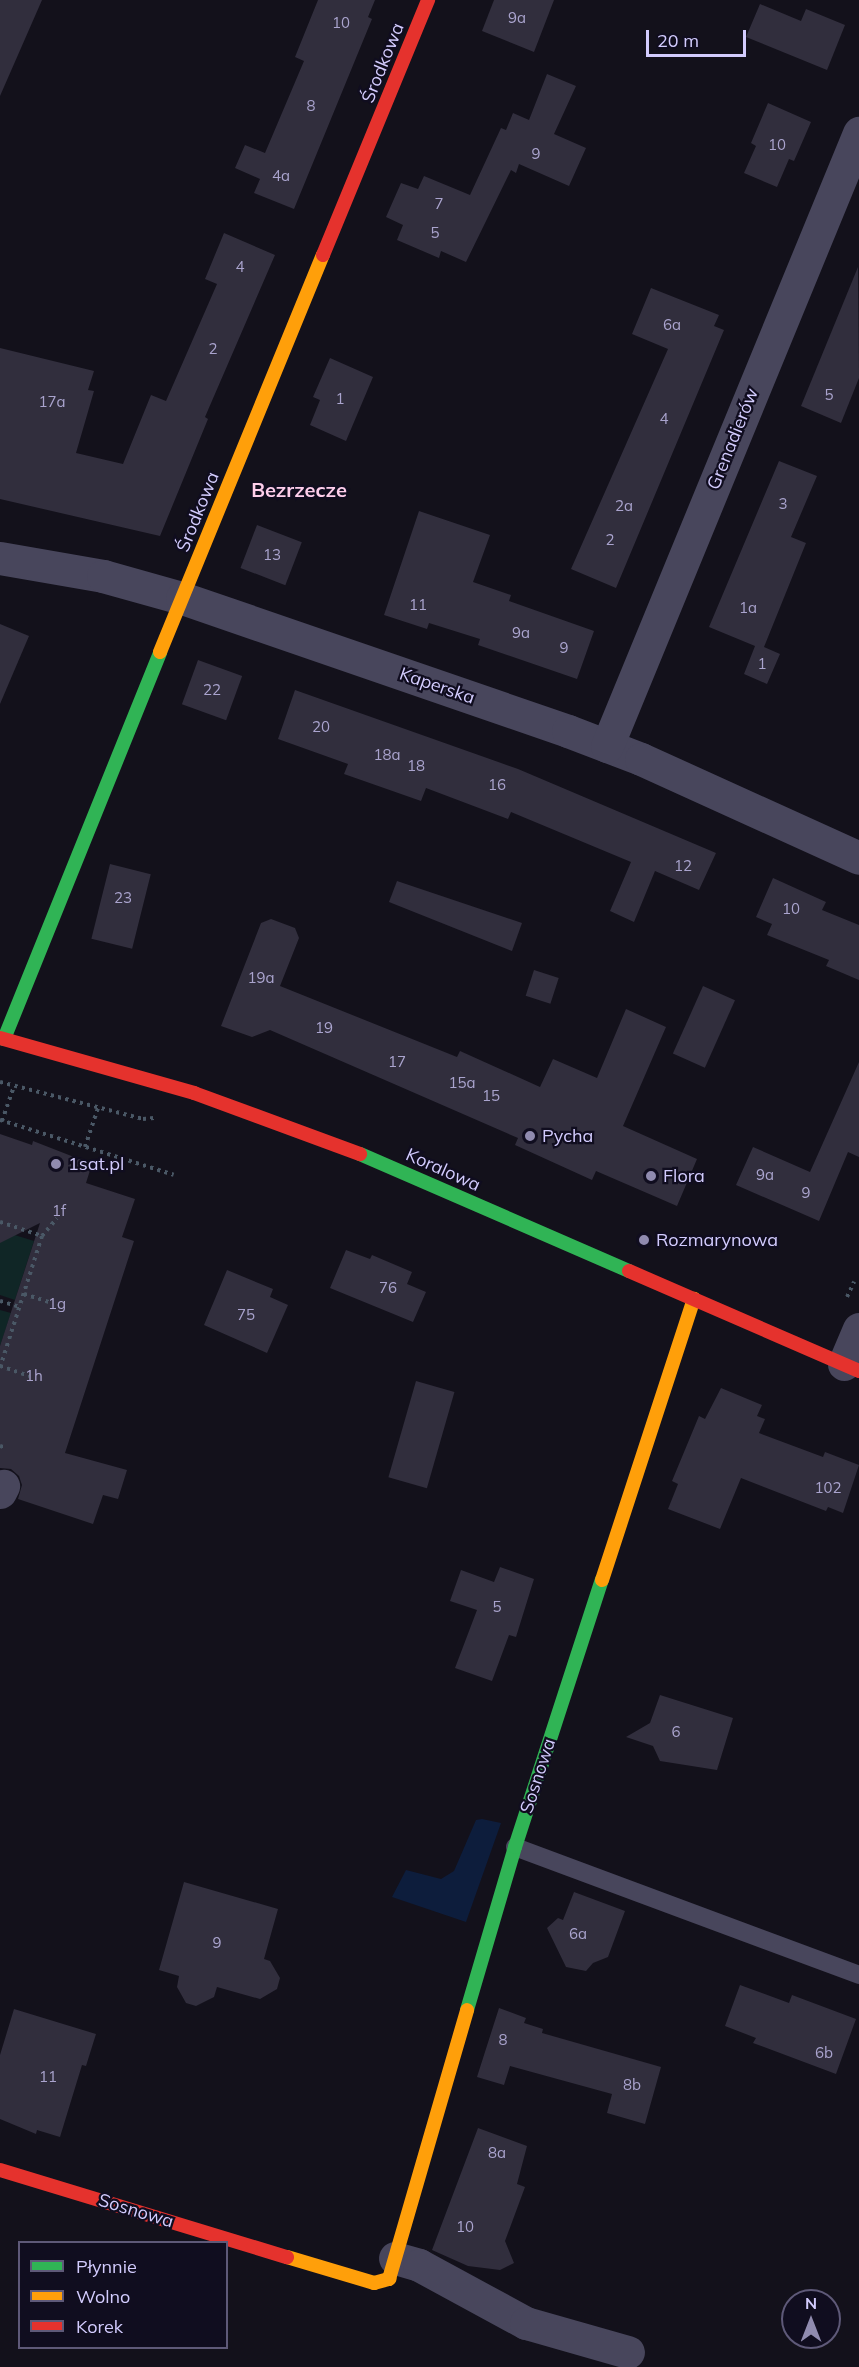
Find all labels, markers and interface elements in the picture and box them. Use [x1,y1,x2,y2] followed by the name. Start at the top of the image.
[508,9,526,27] house number: 9a
[332,14,350,32] house number: 10
[649,18,750,56] scale bar
[357,20,409,106] street label: Środkowa
[657,29,699,52] text: 20 m
[307,97,315,115] house number: 8
[768,136,786,154] house number: 10
[532,145,540,163] house number: 9
[272,167,290,185] house number: 4a
[435,195,443,213] house number: 7
[431,224,439,242] house number: 5
[236,258,244,276] house number: 4
[663,316,681,334] house number: 6a
[209,340,217,358] house number: 2
[703,385,763,493] street label: Grenadierów
[825,386,833,404] house number: 5
[336,390,344,408] house number: 1
[39,393,65,411] house number: 17a
[660,410,668,428] house number: 4
[172,469,224,555] street label: Środkowa
[251,477,347,501] district label: Bezrzecze
[779,495,787,513] house number: 3
[615,497,633,515] house number: 2a
[606,531,614,549] house number: 2
[263,546,281,564] house number: 13
[409,596,427,614] house number: 11
[739,599,757,617] house number: 1a
[512,624,530,642] house number: 9a
[560,639,568,657] house number: 9
[758,655,766,673] house number: 1
[397,663,477,709] street label: Kaperska
[203,681,221,699] house number: 22
[312,718,330,736] house number: 20
[374,746,400,764] house number: 18a
[407,757,425,775] house number: 18
[488,776,506,794] house number: 16
[674,857,692,875] house number: 12
[114,889,132,907] house number: 23
[782,900,800,918] house number: 10
[248,969,274,987] house number: 19a
[315,1019,333,1037] house number: 19
[388,1053,406,1071] house number: 17
[449,1074,475,1092] house number: 15a
[482,1087,500,1105] house number: 15
[542,1125,593,1147] place label: Pycha
[523,1129,537,1143] marker: Pycha
[402,1144,484,1196] street label: Koralowa
[68,1153,124,1175] place label: 1sat.pl
[49,1157,63,1171] marker: 1sat.pl
[663,1165,705,1187] place label: Flora
[756,1166,774,1184] house number: 9a
[644,1169,658,1183] marker: Flora
[802,1184,810,1202] house number: 9
[52,1202,66,1220] house number: 1f
[656,1229,778,1251] place label: Rozmarynowa
[637,1233,651,1247] marker: Rozmarynowa
[379,1279,397,1297] house number: 76
[48,1295,66,1313] house number: 1g
[237,1306,255,1324] house number: 75
[25,1367,43,1385] house number: 1h
[815,1479,841,1497] house number: 102
[493,1598,501,1616] house number: 5
[672,1723,680,1741] house number: 6
[516,1736,560,1816] street label: Sosnowa
[569,1925,587,1943] house number: 6a
[213,1934,221,1952] house number: 9
[499,2031,507,2049] house number: 8
[815,2044,833,2062] house number: 6b
[39,2068,57,2086] house number: 11
[623,2076,641,2094] house number: 8b
[488,2144,506,2162] house number: 8a
[96,2189,176,2233] street label: Sosnowa
[456,2218,474,2236] house number: 10
[18,2241,228,2349] legend
[76,2255,137,2278] text: Płynnie
[76,2285,130,2308] text: Wolno
[781,2289,841,2349] north arrow
[805,2293,817,2313] text: N
[76,2315,123,2338] text: Korek

